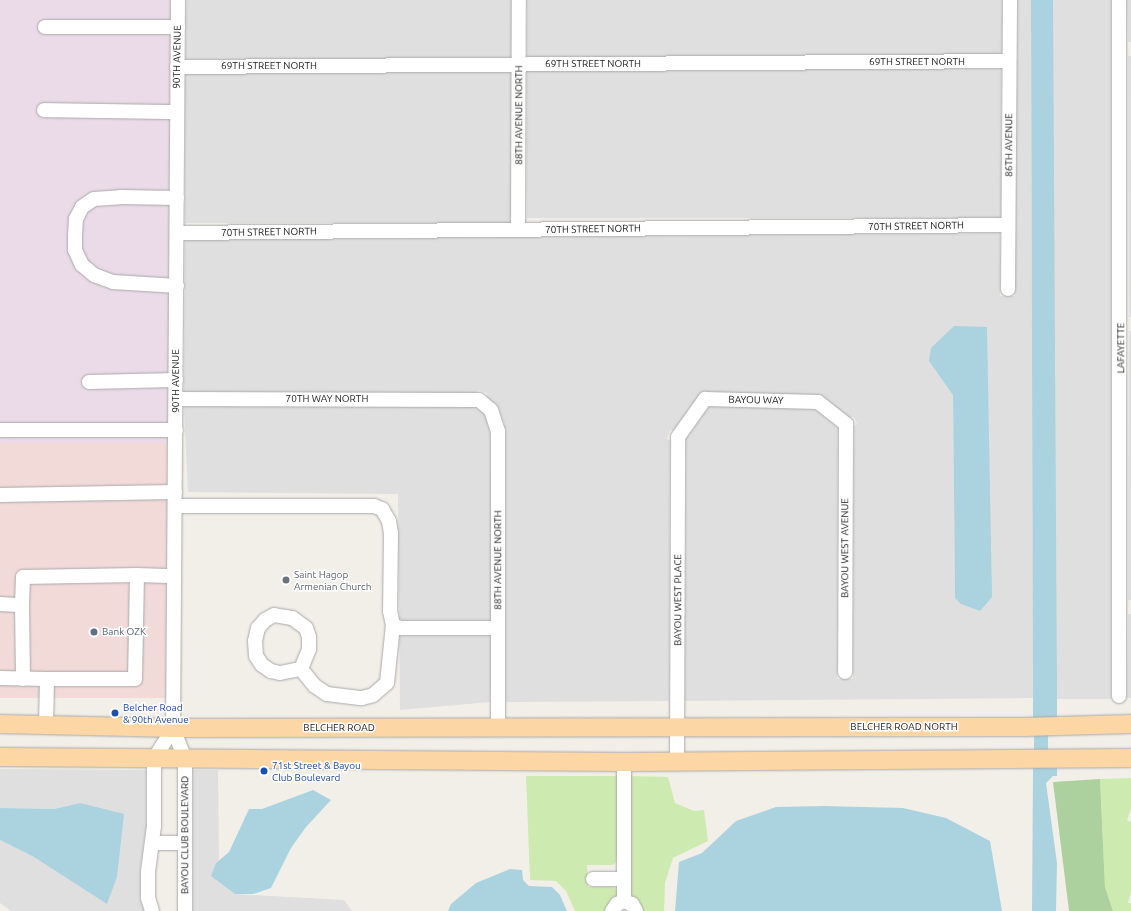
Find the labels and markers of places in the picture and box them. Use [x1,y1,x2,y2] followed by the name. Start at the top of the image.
[294,568,371,592] place label: Saint Hagop Armenian Church
[281,575,291,585] marker: Saint Hagop Armenian Church
[102,626,146,638] place label: Bank OZK
[89,627,99,637] marker: Bank OZK
[123,701,189,724] place label: Belcher Road & 90th Avenue
[110,708,120,718] marker: Belcher Road & 90th Avenue
[272,759,361,782] place label: 71st Street & Bayou Club Boulevard
[259,766,269,776] marker: 71st Street & Bayou Club Boulevard

